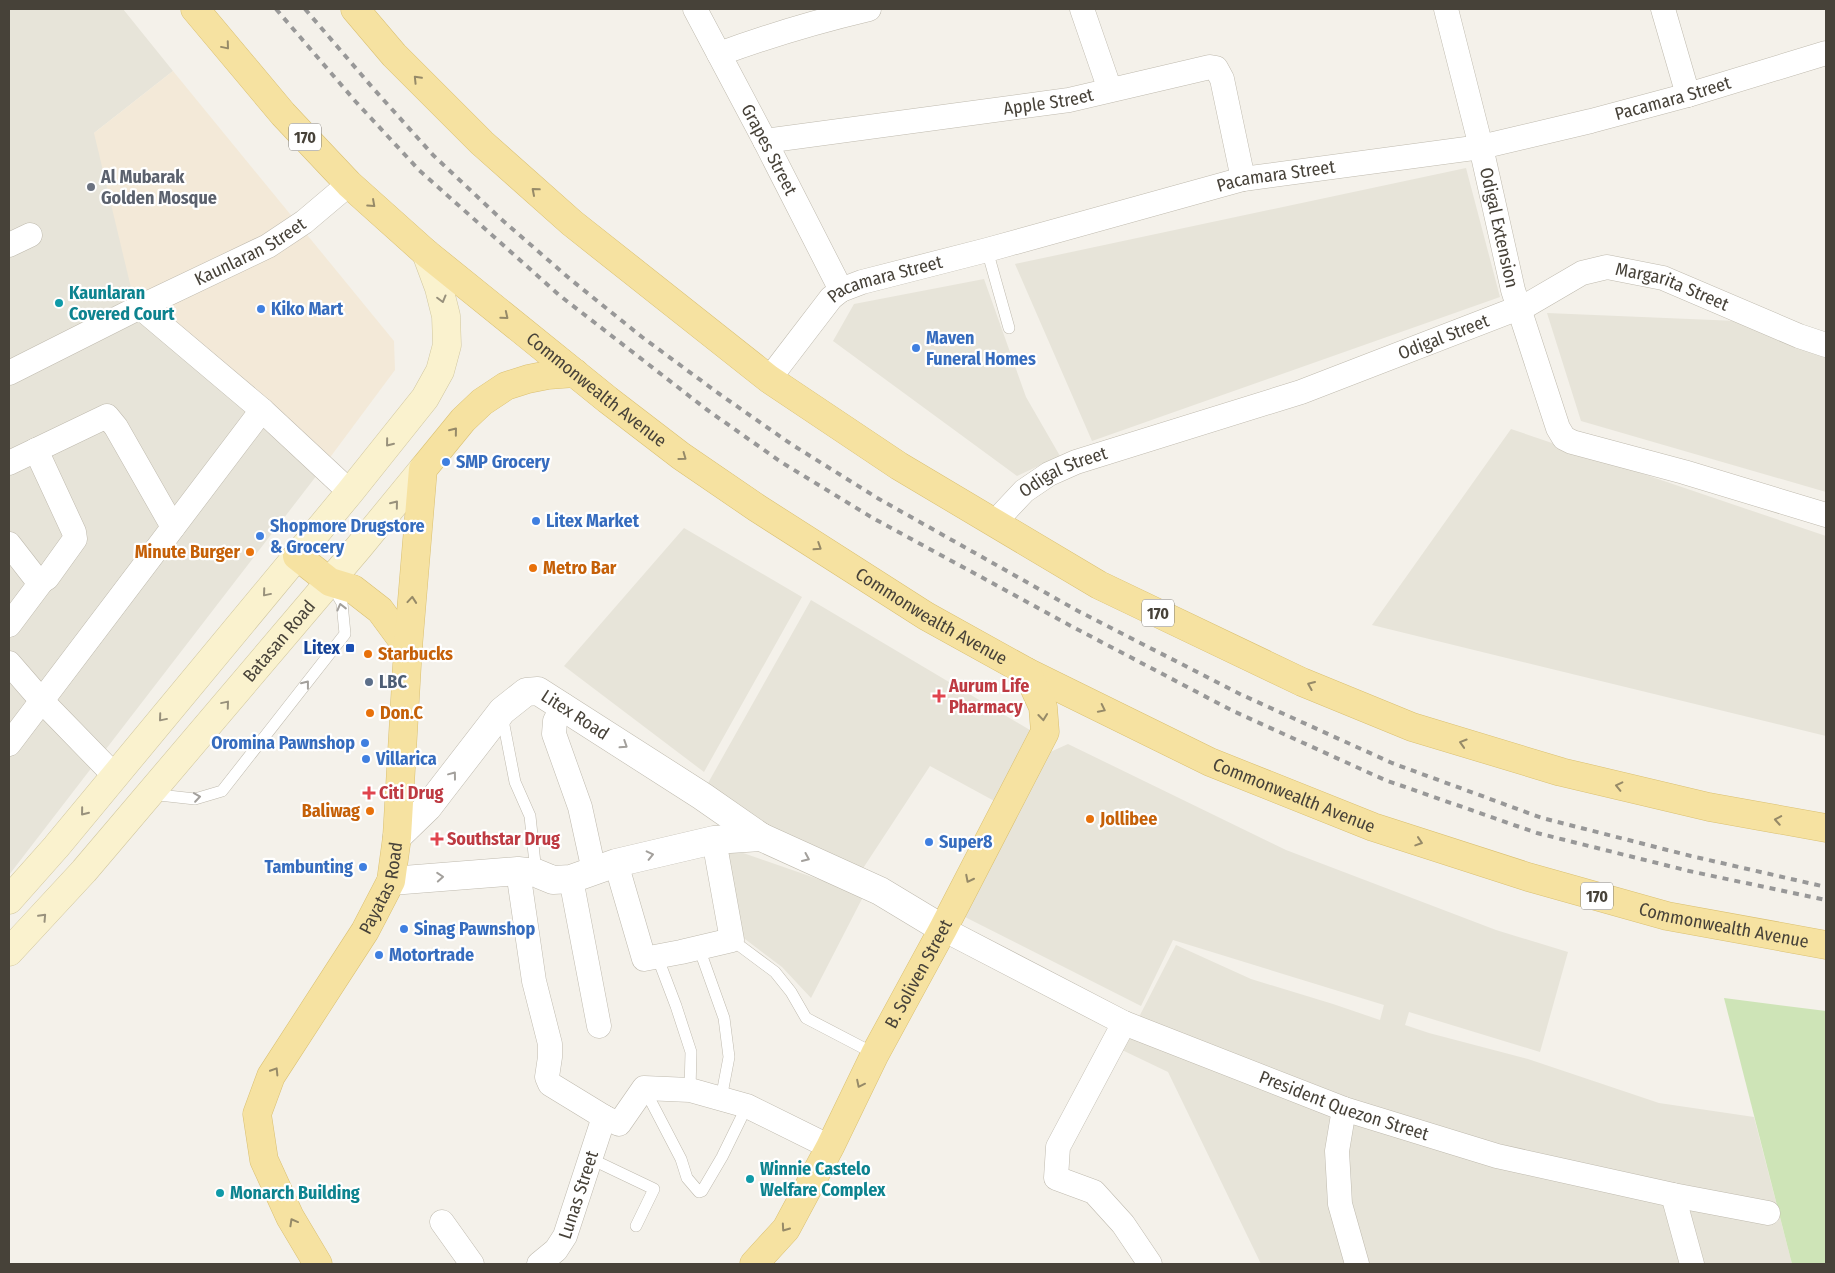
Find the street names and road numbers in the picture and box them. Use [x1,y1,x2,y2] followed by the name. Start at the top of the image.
[1612,72,1734,125] street label: Pacamara Street
[1002,84,1096,120] street label: Apple Street
[736,100,802,199] street label: Grapes Street
[289,124,321,150] road number: 170
[1214,156,1336,197] street label: Pacamara Street
[1475,165,1523,290] street label: Odigal Extension
[191,213,310,290] street label: Kaunlaran Street
[823,251,945,308] street label: Pacamara Street
[1614,258,1732,316] street label: Margarita Street
[1395,309,1492,364] street label: Odigal Street
[522,327,671,452] street label: Commonwealth Avenue
[1015,442,1110,502] street label: Odigal Street
[851,563,1011,670] street label: Commonwealth Avenue
[238,596,320,687] street label: Batasan Road
[1142,600,1174,626] road number: 170
[537,685,613,745] street label: Litex Road
[1210,753,1378,838] street label: Commonwealth Avenue
[354,841,407,938] street label: Payatas Road
[1581,882,1613,909] road number: 170
[1636,898,1811,953] street label: Commonwealth Avenue
[880,916,957,1032] street label: B. Soliven Street
[1256,1066,1431,1145] street label: President Quezon Street
[554,1148,603,1242] street label: Lunas Street

